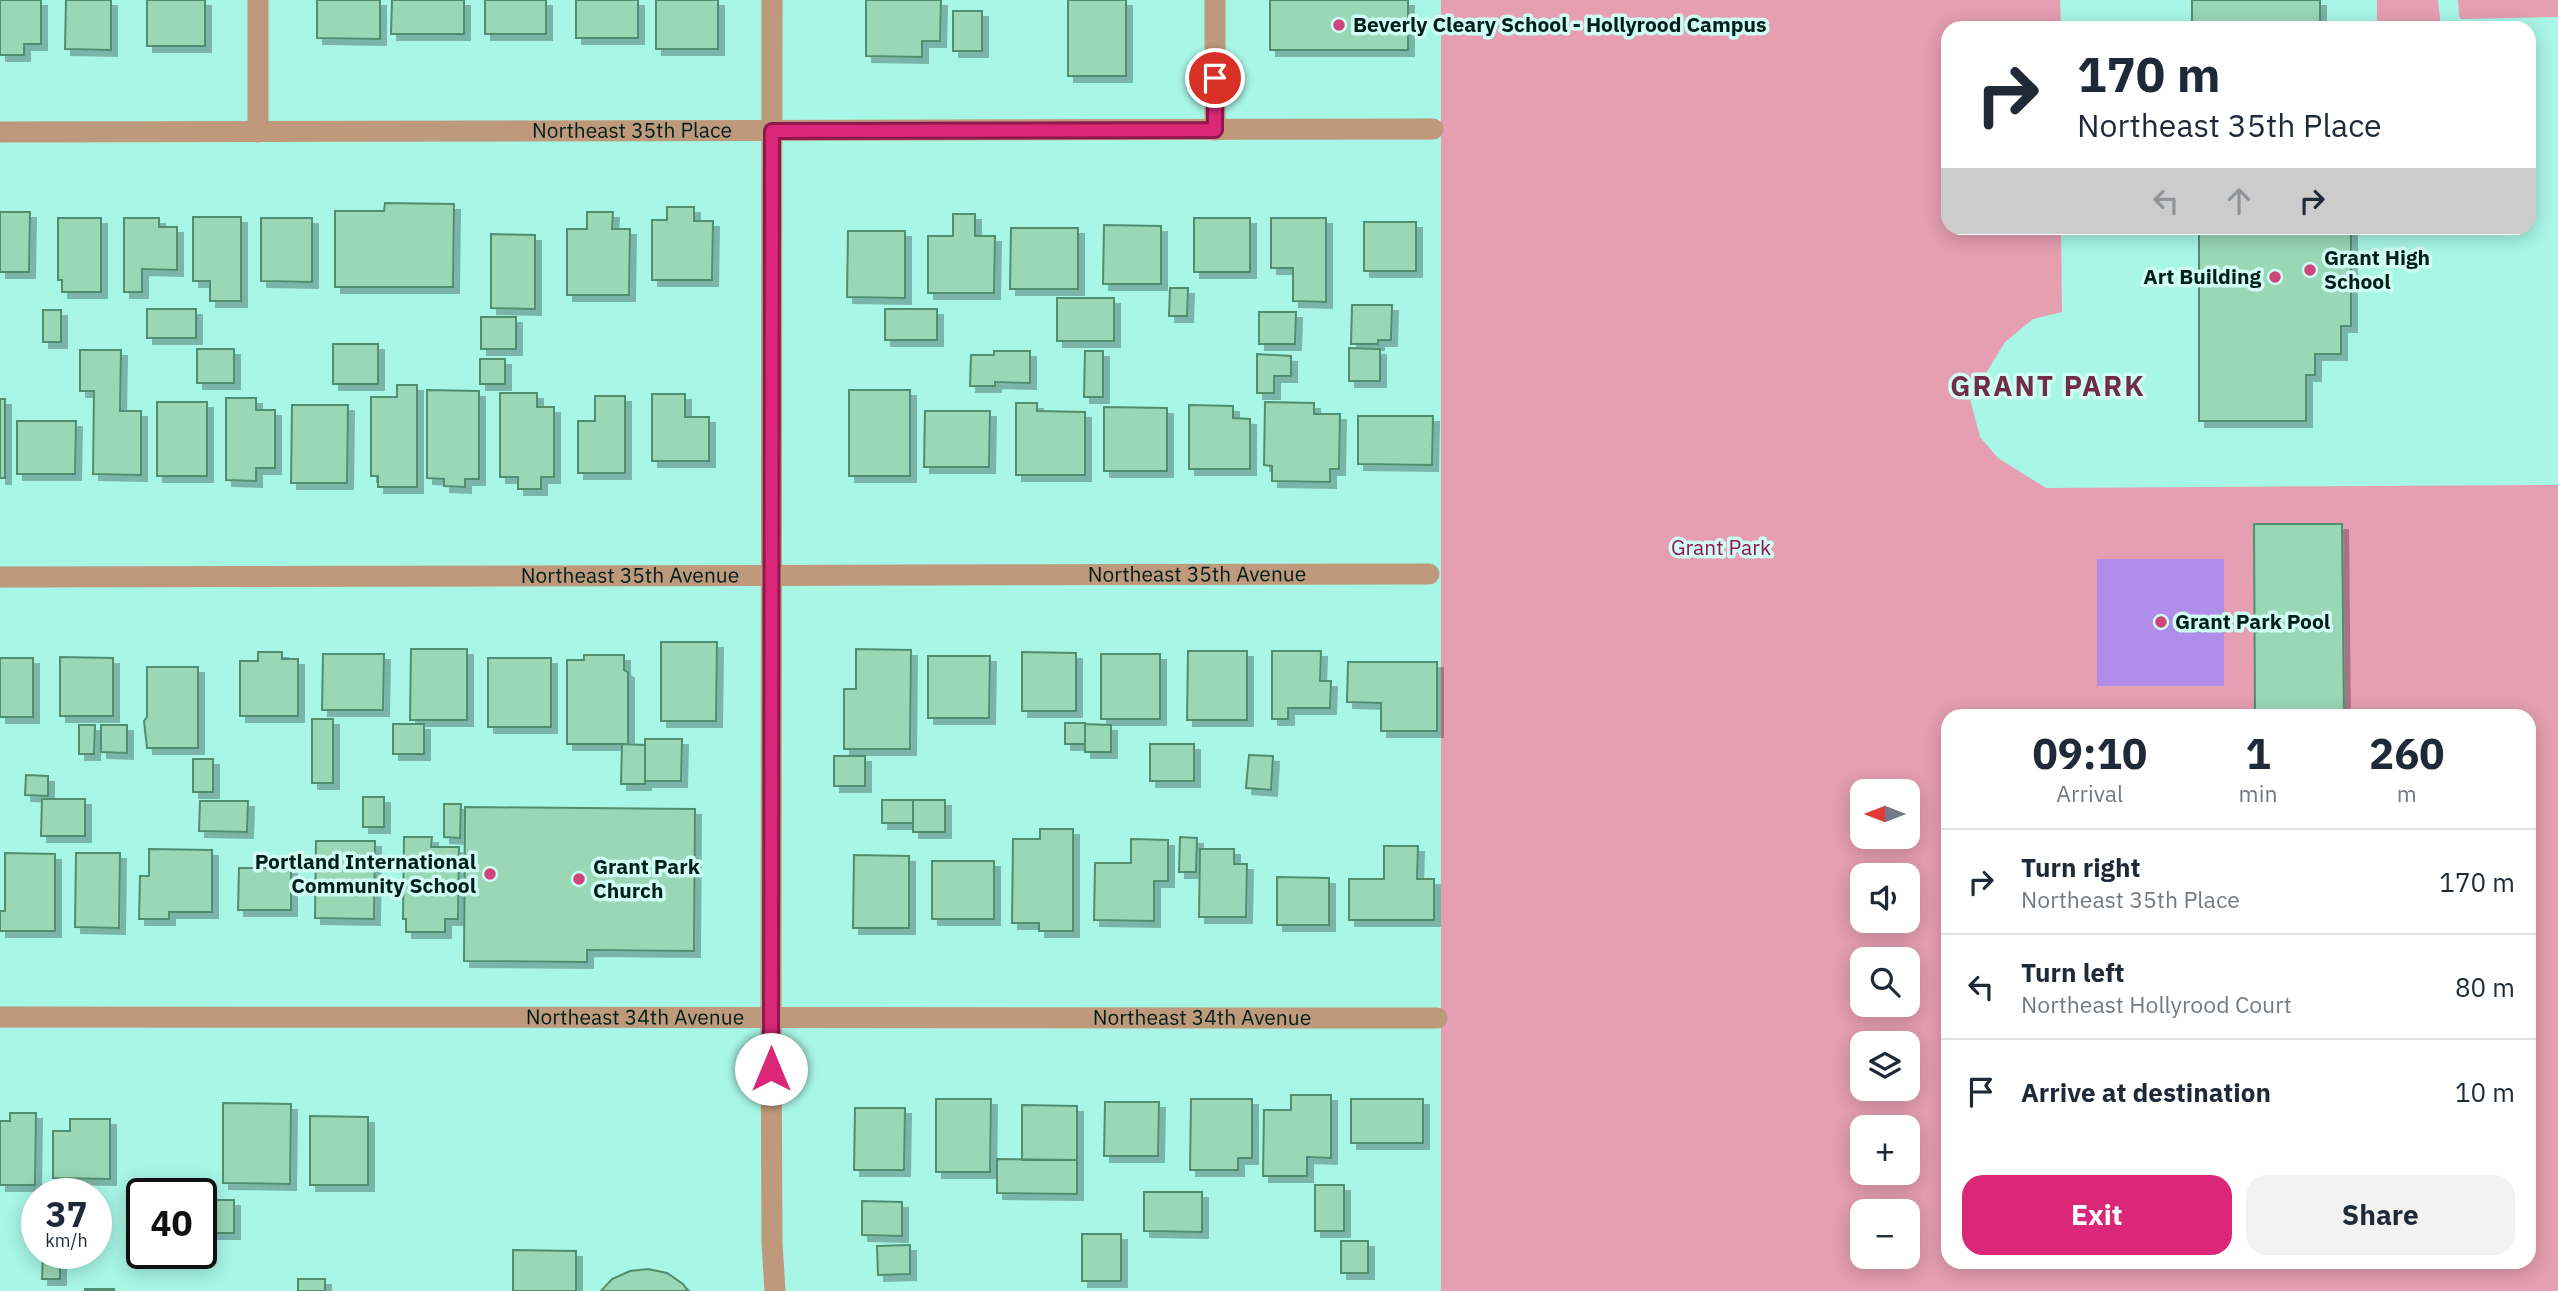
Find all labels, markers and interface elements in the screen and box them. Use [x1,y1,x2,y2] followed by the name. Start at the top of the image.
[1353,10,1767,38] place label: Beverly Cleary School - Hollyrood Campus
[1331,17,1347,33] marker: Beverly Cleary School - Hollyrood Campus
[2077,42,2221,105] text: 170 m
[1185,48,1245,108] pin
[1962,49,2053,140] icon: right
[1196,59,1234,97] icon: arrive
[2077,104,2382,146] text: Northeast 35th Place
[532,115,732,144] street label: Northeast 35th Place
[2147,182,2185,220] icon: left
[2220,182,2258,220] icon: ahead
[2293,182,2331,220] icon: right
[2324,243,2430,295] place label: Grant High School
[2143,262,2261,290] place label: Art Building
[2302,262,2318,278] marker: Grant High School
[2267,269,2283,285] marker: Art Building
[1950,367,2146,404] district label: GRANT PARK
[1671,533,1771,561] park label: Grant Park
[1088,559,1306,588] street label: Northeast 35th Avenue
[521,560,739,589] street label: Northeast 35th Avenue
[2175,607,2330,635] place label: Grant Park Pool
[2153,614,2169,630] marker: Grant Park Pool
[2032,726,2147,781] text: 09:10
[2245,726,2271,781] text: 1
[2369,726,2445,781] text: 260
[2056,778,2123,808] text: Arrival
[2239,778,2277,808] text: min
[2397,778,2417,808] text: m
[1850,779,1920,849] north arrow
[1850,779,1920,1269] map controls
[255,847,476,899] place label: Portland International Community School
[2021,850,2140,884] text: Turn right
[593,852,701,904] place label: Grant Park Church
[1850,863,1920,933] button: sound
[1962,863,2000,901] icon: right
[2439,865,2515,899] text: 170 m
[482,866,498,882] marker: Portland International Community School
[571,871,587,887] marker: Grant Park Church
[2021,884,2240,914] text: Northeast 35th Place
[1850,947,1920,1017] button: search
[2021,955,2124,989] text: Turn left
[1962,968,2000,1006] icon: left
[2455,970,2515,1004] text: 80 m
[2021,989,2292,1019] text: Northeast Hollyrood Court
[526,1002,744,1031] street label: Northeast 34th Avenue
[1093,1003,1311,1031] street label: Northeast 34th Avenue
[1850,1031,1920,1101] button: layers
[734,1032,808,1106] position arrow
[1962,1073,2000,1111] icon: arrive
[2021,1075,2271,1109] text: Arrive at destination
[2455,1075,2515,1109] text: 10 m
[1850,1115,1920,1185] button: +
[1962,1175,2232,1255] button: Exit
[2246,1175,2515,1255] button: Share
[126,1178,217,1269] speed limit sign: 40
[45,1191,88,1237] text: 37
[1850,1199,1920,1269] button: −
[45,1229,88,1252] text: km/h

